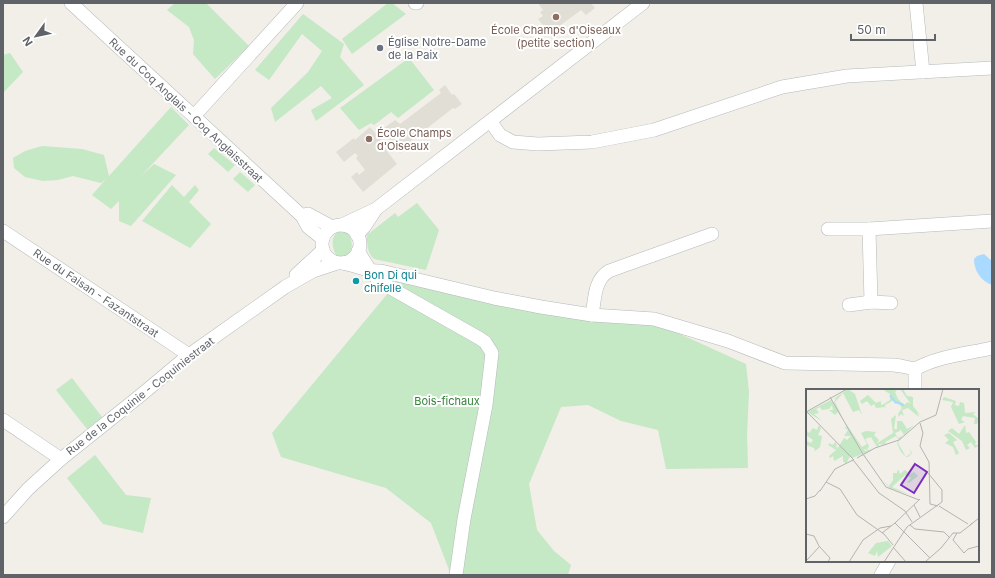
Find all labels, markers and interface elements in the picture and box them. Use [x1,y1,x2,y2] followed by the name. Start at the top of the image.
[551,12,561,22] marker: École Champs d'Oiseaux (petite section)
[16,16,56,56] north arrow
[851,16,935,42] scale bar
[857,22,886,37] text: 50 m
[491,23,621,50] place label: École Champs d'Oiseaux (petite section)
[19,34,36,49] text: N
[106,35,266,185] street label: Rue du Coq Anglais - Coq Anglaisstraat
[388,35,486,62] place label: Église Notre-Dame de la Paix
[375,43,385,53] marker: Église Notre-Dame de la Paix
[377,126,452,153] place label: École Champs d'Oiseaux
[364,134,374,144] marker: École Champs d'Oiseaux
[31,246,162,341] street label: Rue du Faisan - Fazantstraat
[364,268,417,295] place label: Bon Di qui chifelle
[351,276,361,286] marker: Bon Di qui chifelle
[63,334,217,458] street label: Rue de la Coquinie - Coquiniestraat
[806,389,979,562] inset map
[414,394,480,408] park label: Bois-fichaux

